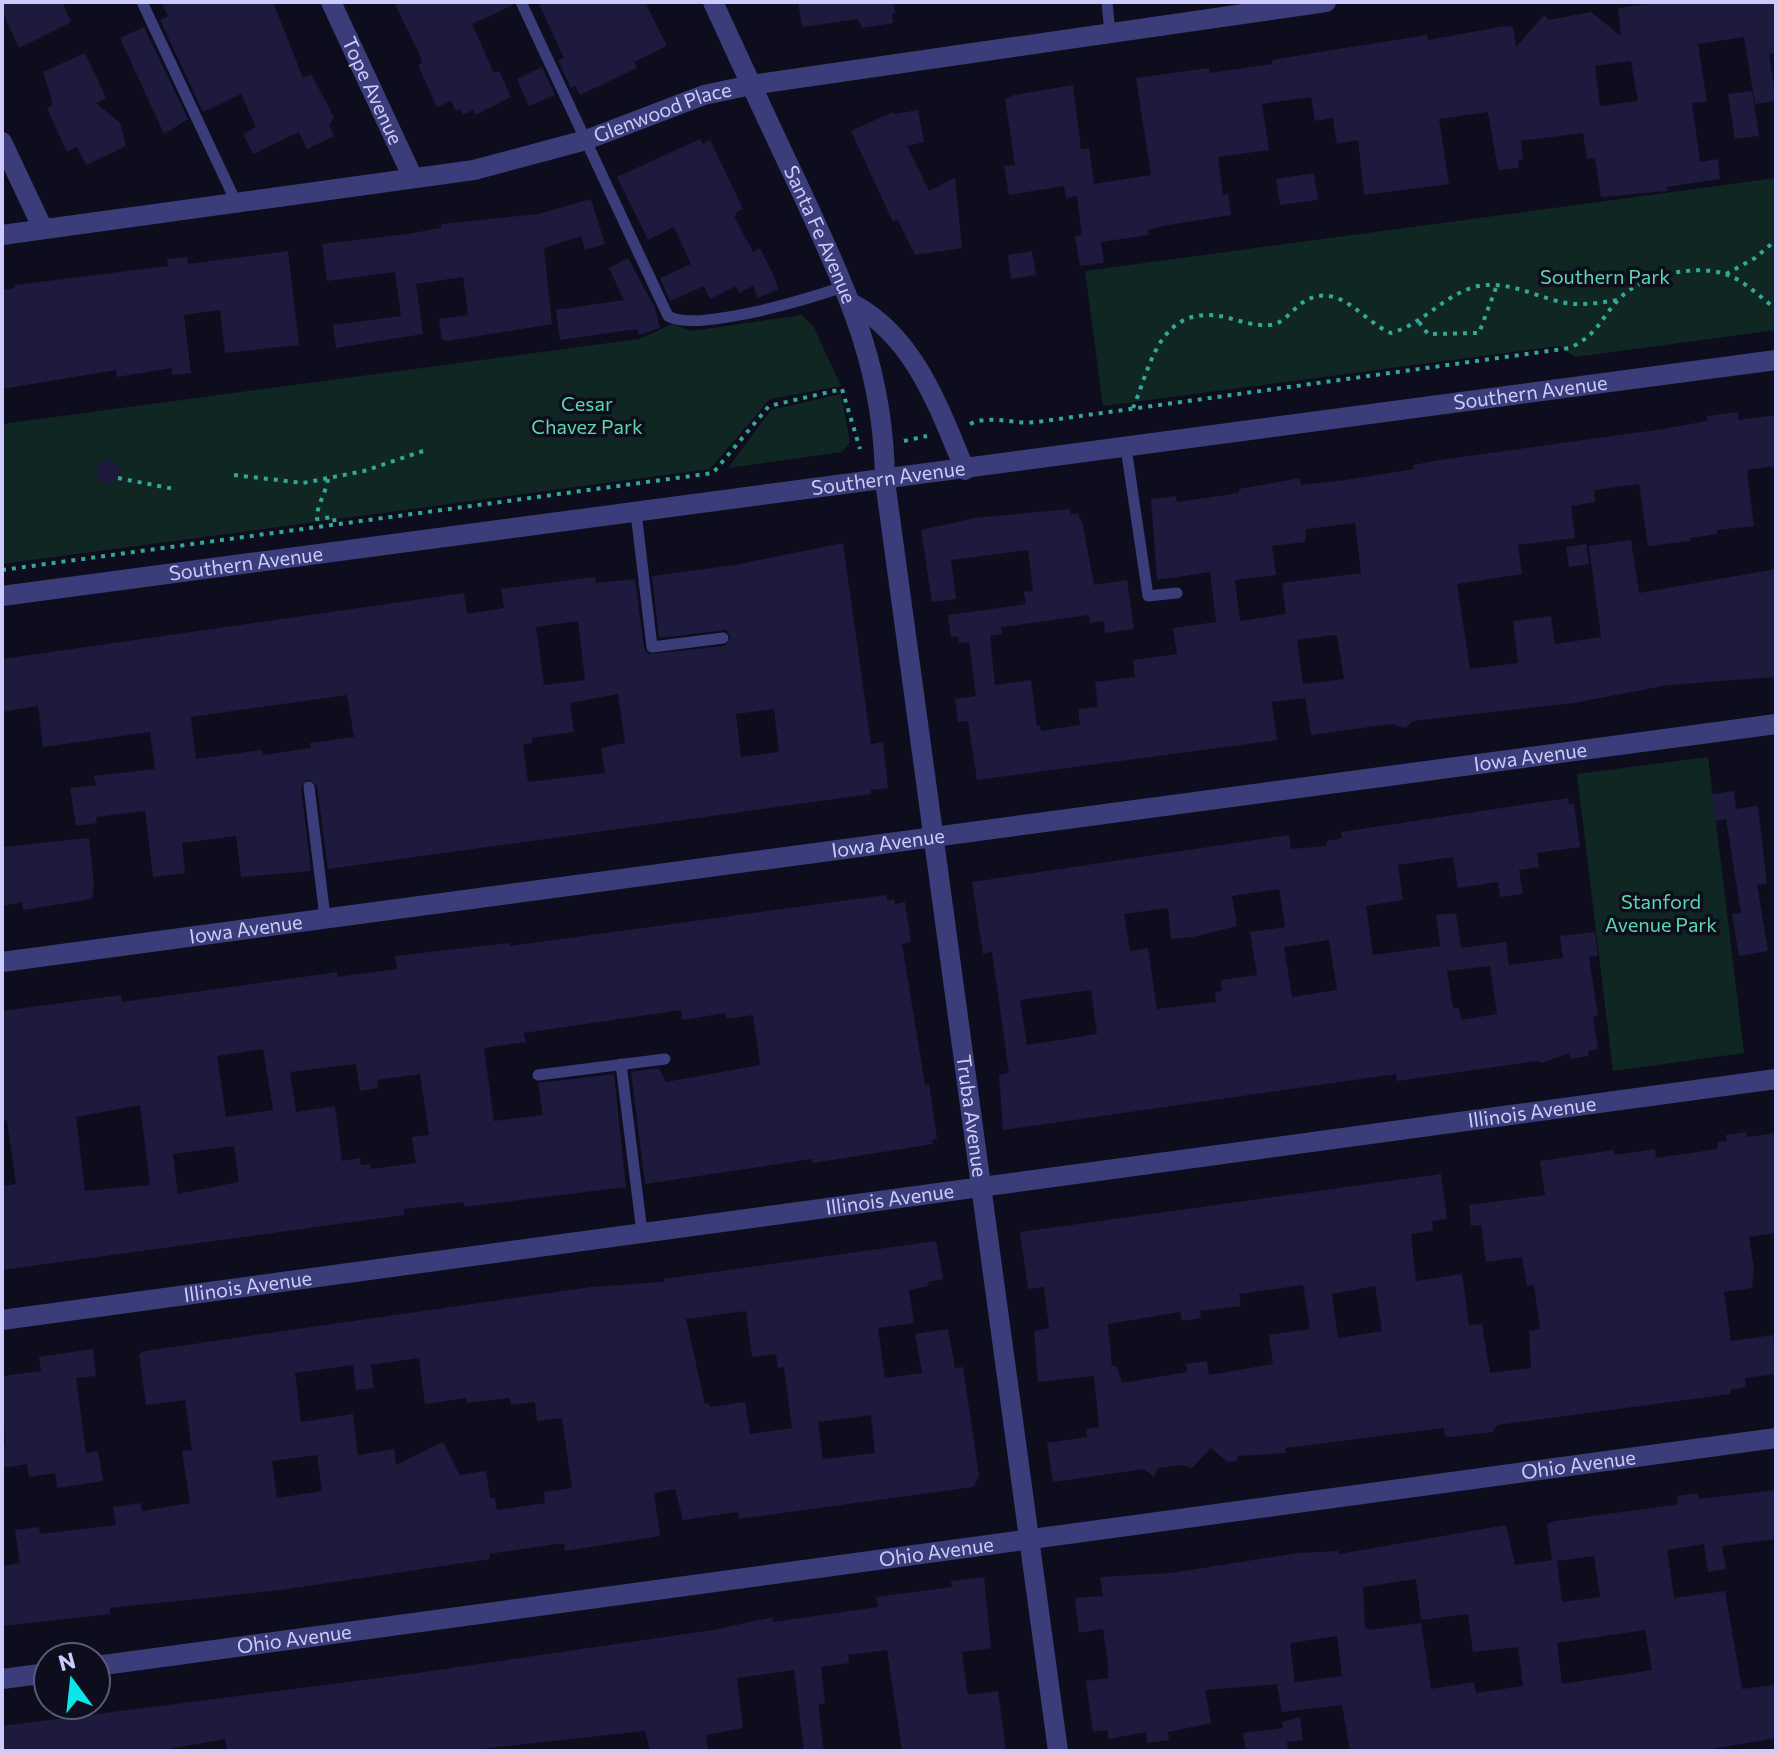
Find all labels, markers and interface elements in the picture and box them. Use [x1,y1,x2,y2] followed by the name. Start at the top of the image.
[338,33,409,148] street label: Tope Avenue
[590,76,734,147] street label: Glenwood Place
[780,161,862,307] street label: Santa Fe Avenue
[1540,264,1670,288] park label: Southern Park
[1452,370,1609,414] street label: Southern Avenue
[531,391,643,438] park label: Cesar Chavez Park
[810,455,967,499] street label: Southern Avenue
[167,540,324,585] street label: Southern Avenue
[1472,736,1588,775] street label: Iowa Avenue
[830,823,946,862] street label: Iowa Avenue
[1605,889,1717,936] park label: Stanford Avenue Park
[188,909,304,948] street label: Iowa Avenue
[952,1053,993,1178] street label: Truba Avenue
[1466,1091,1597,1132] street label: Illinois Avenue
[824,1178,955,1219] street label: Illinois Avenue
[182,1265,313,1306] street label: Illinois Avenue
[1519,1444,1637,1483] street label: Ohio Avenue
[877,1531,995,1571] street label: Ohio Avenue
[235,1618,353,1658] street label: Ohio Avenue
[32,1641,112,1721] north arrow
[55,1646,78,1676] text: N

